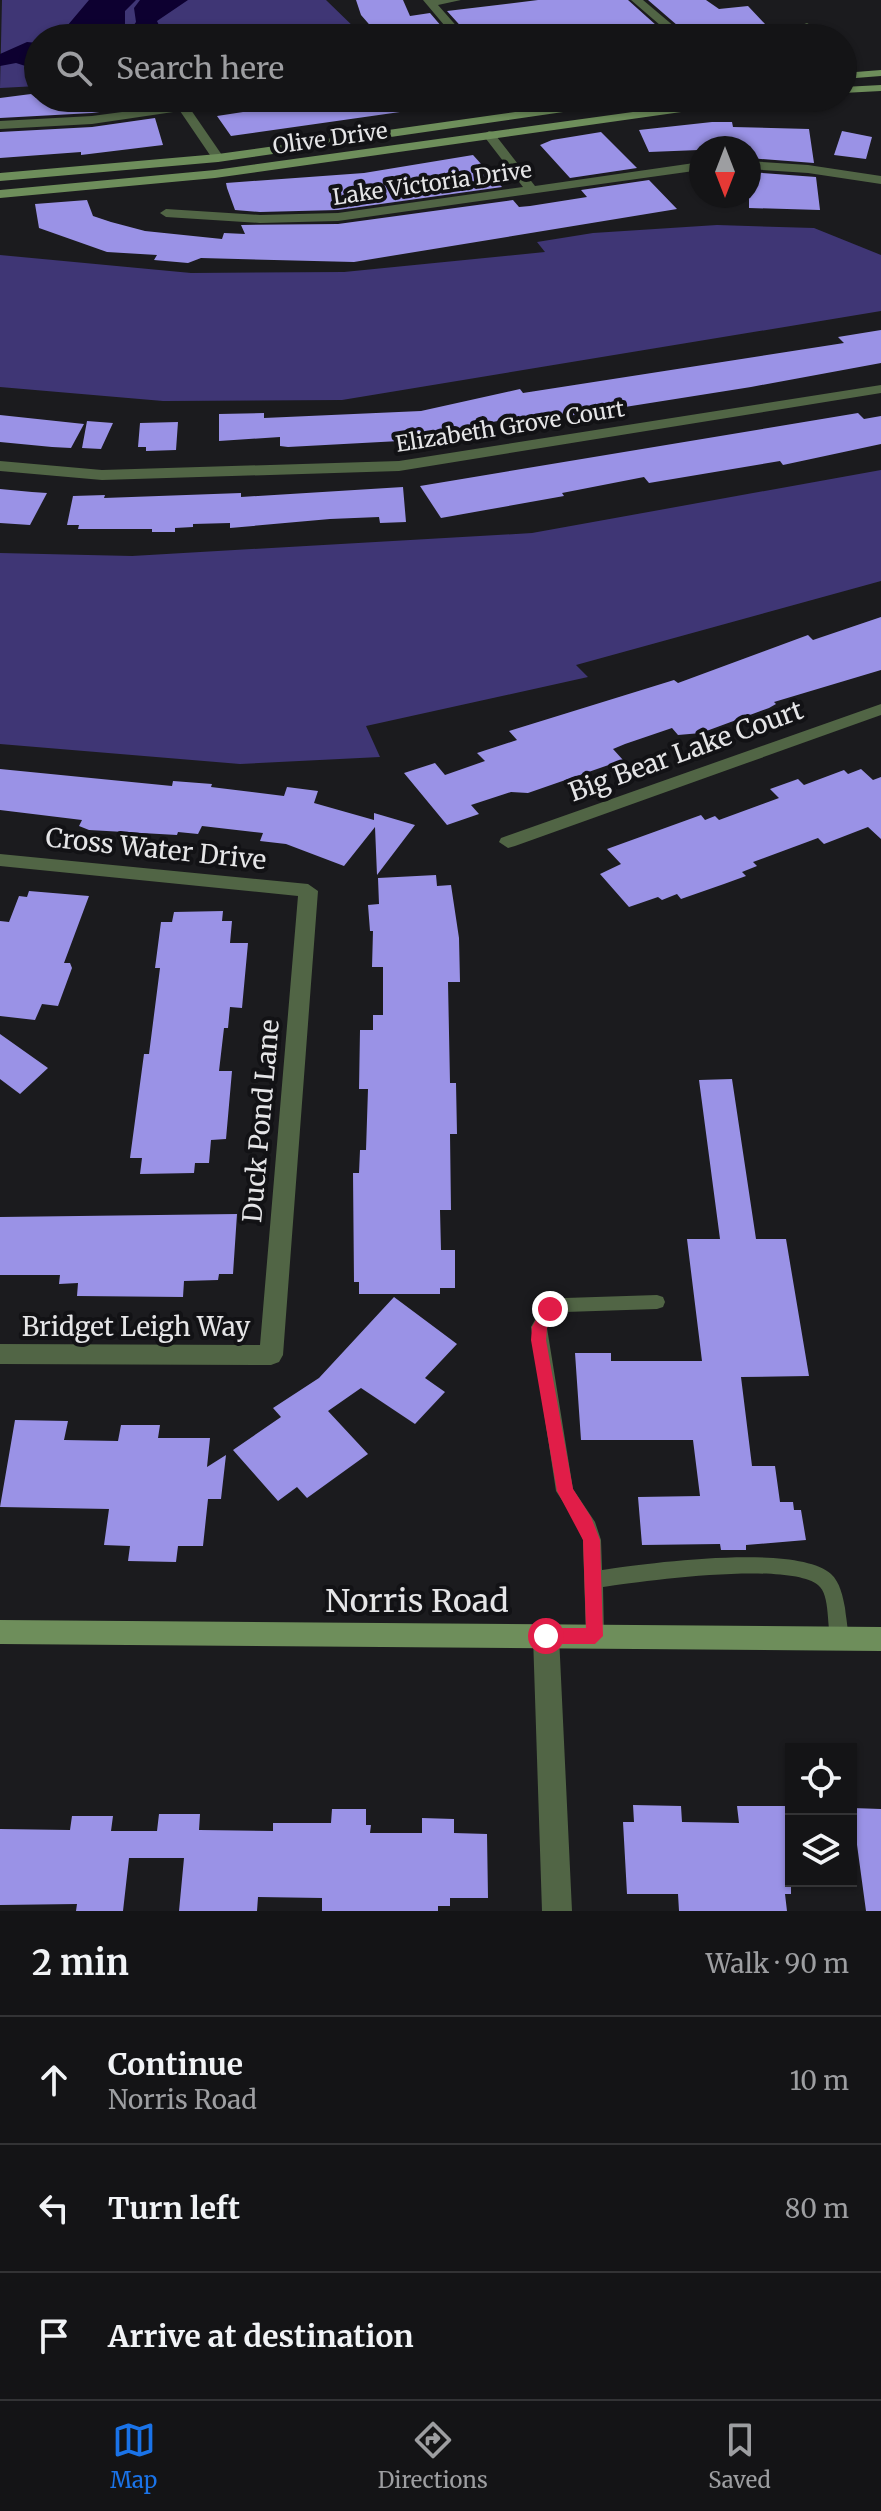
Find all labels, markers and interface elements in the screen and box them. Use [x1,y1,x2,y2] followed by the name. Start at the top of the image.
[24,24,857,112] search box
[52,46,96,90] icon: search
[116,49,284,87] text: Search here
[271,116,389,160] street label: Olive Drive
[689,136,761,208] north arrow
[331,155,533,211] street label: Lake Victoria Drive
[394,394,627,458] street label: Elizabeth Grove Court
[564,693,808,808] street label: Big Bear Lake Court
[44,821,268,876] street label: Cross Water Drive
[235,1018,286,1224] street label: Duck Pond Lane
[532,1291,568,1327] route end
[22,1310,251,1343] street label: Bridget Leigh Way
[325,1581,509,1621] street label: Norris Road
[528,1618,564,1654] route start
[785,1743,857,1887] map controls
[785,1743,857,1815] button: locate
[785,1815,857,1887] button: layers
[32,1942,129,1984] text: 2 min
[706,1947,849,1980] text: Walk · 90 m
[108,2045,243,2083] text: Continue
[32,2058,76,2102] icon: ahead
[790,2064,849,2097] text: 10 m
[108,2083,257,2116] text: Norris Road
[32,2186,76,2230] icon: left
[108,2189,240,2227] text: Turn left
[785,2192,849,2225] text: 80 m
[32,2314,76,2358] icon: arrive
[108,2317,414,2355] text: Arrive at destination
[110,2418,157,2494] tab: Map
[378,2418,488,2494] tab: Directions
[708,2418,771,2494] tab: Saved

